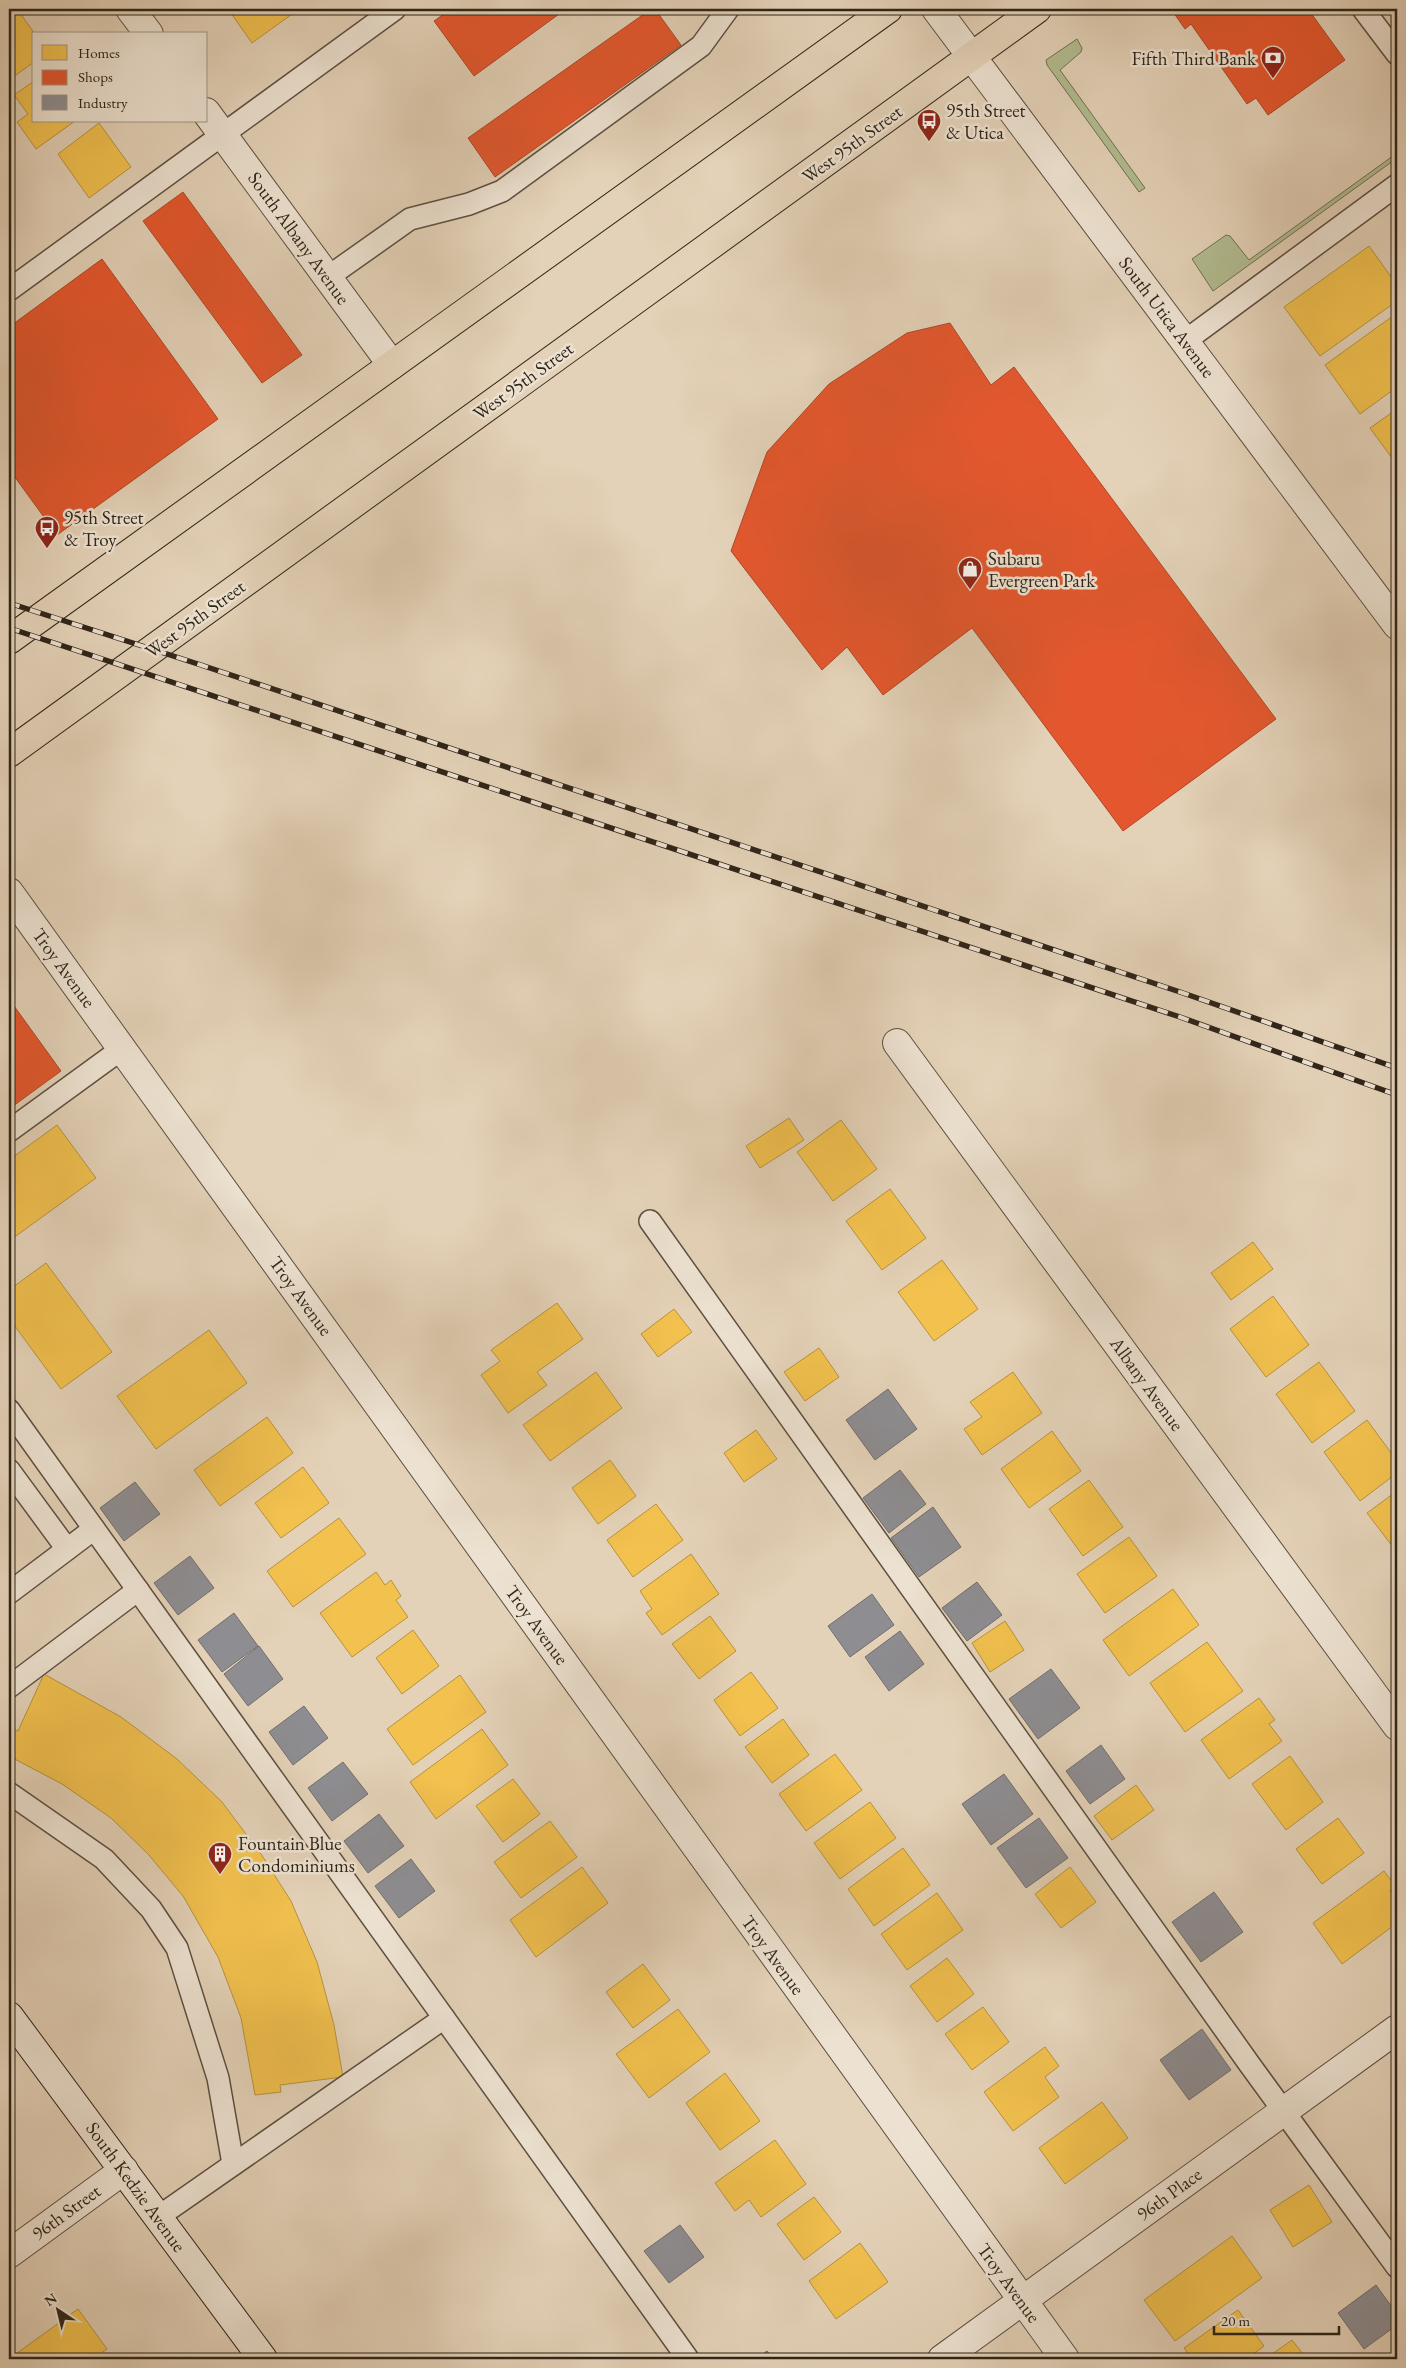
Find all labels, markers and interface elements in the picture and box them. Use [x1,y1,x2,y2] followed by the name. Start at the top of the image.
[32,32,208,122] legend
[78,43,120,62] text: Homes
[1260,45,1286,79] bank icon: Fifth Third Bank
[1131,46,1257,71] place label: Fifth Third Bank
[78,67,113,86] text: Shops
[78,93,128,112] text: Industry
[946,98,1026,145] place label: 95th Street & Utica
[797,99,907,189] street label: West 95th Street
[916,108,942,142] bus stop icon: 95th Street & Utica
[242,167,356,309] street label: South Albany Avenue
[1113,251,1221,383] street label: South Utica Avenue
[468,336,578,426] street label: West 95th Street
[64,505,144,552] place label: 95th Street & Troy
[34,515,60,549] bus stop icon: 95th Street & Troy
[988,546,1096,593] place label: Subaru Evergreen Park
[957,556,983,590] shop icon: Subaru Evergreen Park
[140,574,250,664] street label: West 95th Street
[27,923,101,1013] street label: Troy Avenue
[264,1251,338,1341] street label: Troy Avenue
[1104,1331,1190,1436] street label: Albany Avenue
[500,1580,574,1670] street label: Troy Avenue
[238,1831,355,1878] place label: Fountain Blue Condominiums
[207,1841,233,1875] building icon: Fountain Blue Condominiums
[736,1910,810,2000] street label: Troy Avenue
[80,2117,192,2257] street label: South Kedzie Avenue
[1131,2162,1207,2226] street label: 96th Place
[26,2178,106,2245] street label: 96th Street
[972,2238,1046,2328] street label: Troy Avenue
[32,2286,82,2336] north arrow
[41,2288,61,2310] text: N
[1214,2303,1338,2335] scale bar
[1221,2311,1250,2330] text: 20 m

